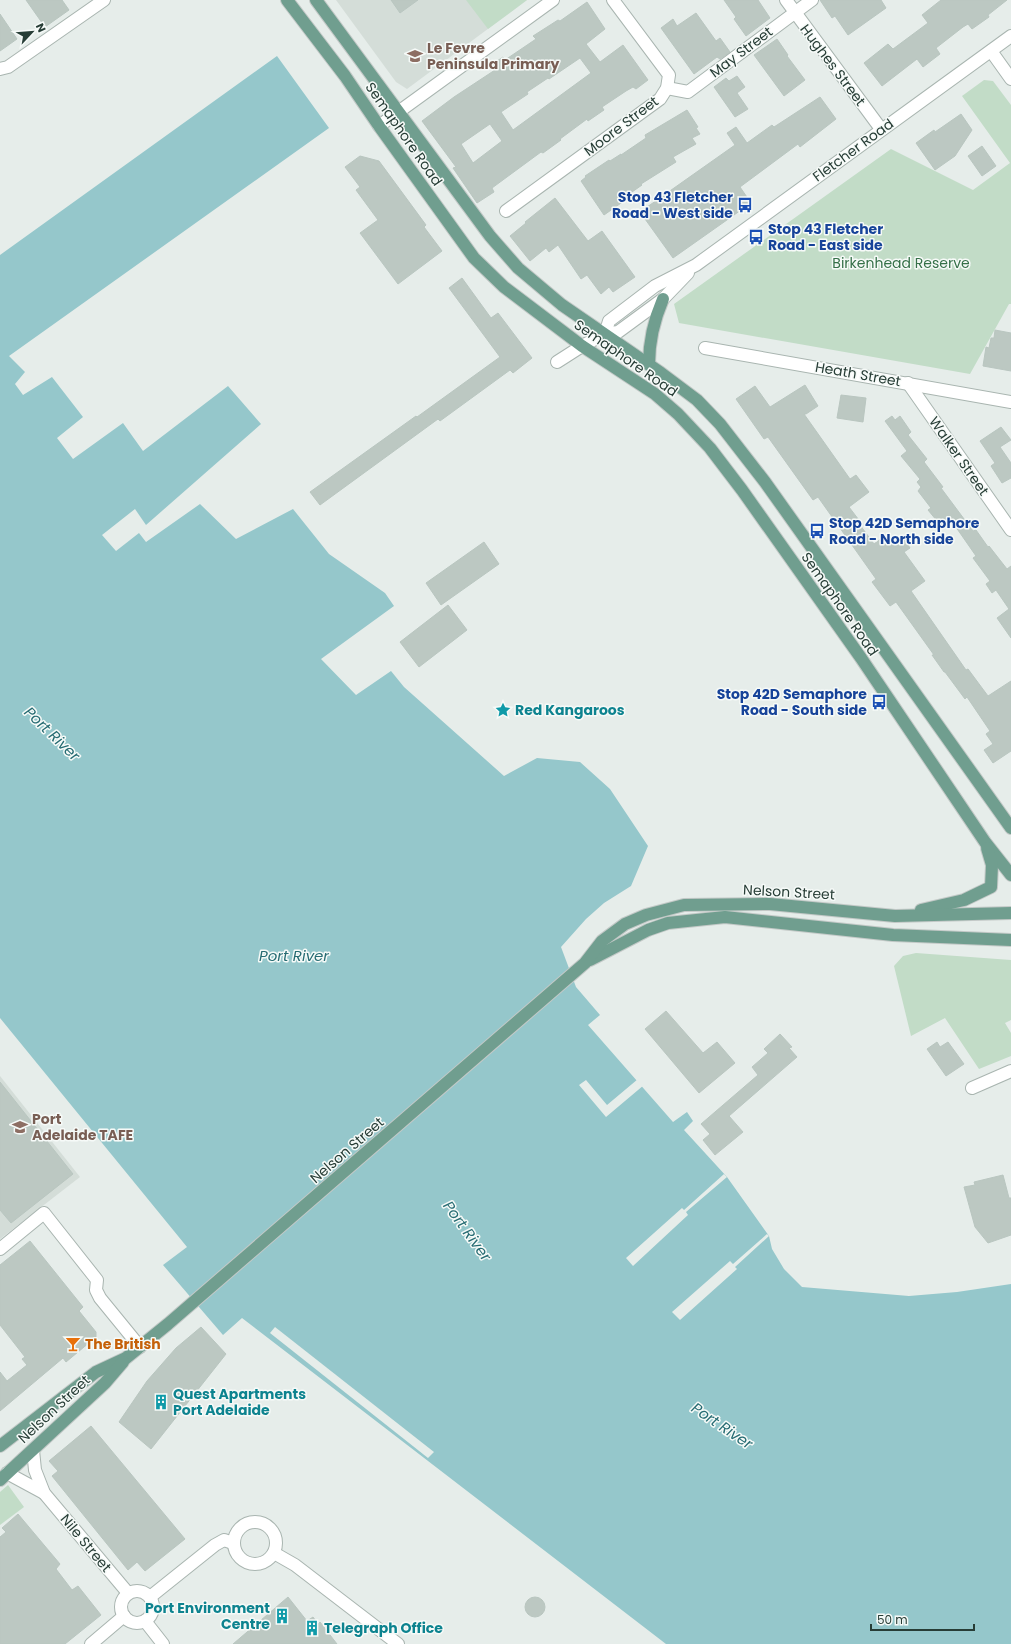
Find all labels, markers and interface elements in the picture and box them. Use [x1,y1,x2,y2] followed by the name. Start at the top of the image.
[12,12,52,52] north arrow
[32,20,50,35] text: N
[796,20,870,110] street label: Hughes Street
[705,22,777,82] street label: May Street
[427,38,559,74] place label: Le Fevre Peninsula Primary
[406,47,424,65] school or university icon: Le Fevre Peninsula Primary
[361,78,447,190] street label: Semaphore Road
[580,91,662,161] street label: Moore Street
[808,114,898,186] street label: Fletcher Road
[612,187,733,223] place label: Stop 43 Fletcher Road - West side
[736,196,754,214] bus stop icon: Stop 43 Fletcher Road - West side
[768,219,883,255] place label: Stop 43 Fletcher Road - East side
[747,228,765,246] bus stop icon: Stop 43 Fletcher Road - East side
[832,253,970,273] park label: Birkenhead Reserve
[570,315,682,401] street label: Semaphore Road
[814,357,902,391] street label: Heath Street
[924,412,994,500] street label: Walker Street
[829,513,980,549] place label: Stop 42D Semaphore Road - North side
[808,522,826,540] bus stop icon: Stop 42D Semaphore Road - North side
[797,548,883,660] street label: Semaphore Road
[717,684,867,720] place label: Stop 42D Semaphore Road - South side
[870,693,888,711] bus stop icon: Stop 42D Semaphore Road - South side
[515,700,625,720] place label: Red Kangaroos
[494,701,512,719] place icon: Red Kangaroos
[20,702,85,766] water label: Port River
[743,880,835,904] street label: Nelson Street
[259,945,329,966] water label: Port River
[32,1109,133,1145] place label: Port Adelaide TAFE
[306,1112,388,1188] street label: Nelson Street
[11,1118,29,1136] school or university icon: Port Adelaide TAFE
[438,1196,497,1265] water label: Port River
[85,1334,161,1354] place label: The British
[64,1335,82,1353] bar icon: The British
[14,1370,94,1448] street label: Nelson Street
[173,1384,306,1420] place label: Quest Apartments Port Adelaide
[152,1393,170,1411] building icon: Quest Apartments Port Adelaide
[687,1397,757,1454] water label: Port River
[56,1510,116,1576] street label: Nile Street
[145,1598,270,1634] place label: Port Environment Centre
[871,1606,974,1632] scale bar
[273,1607,291,1625] building icon: Port Environment Centre
[877,1611,908,1628] text: 50 m
[324,1618,443,1638] place label: Telegraph Office
[303,1619,321,1637] building icon: Telegraph Office

